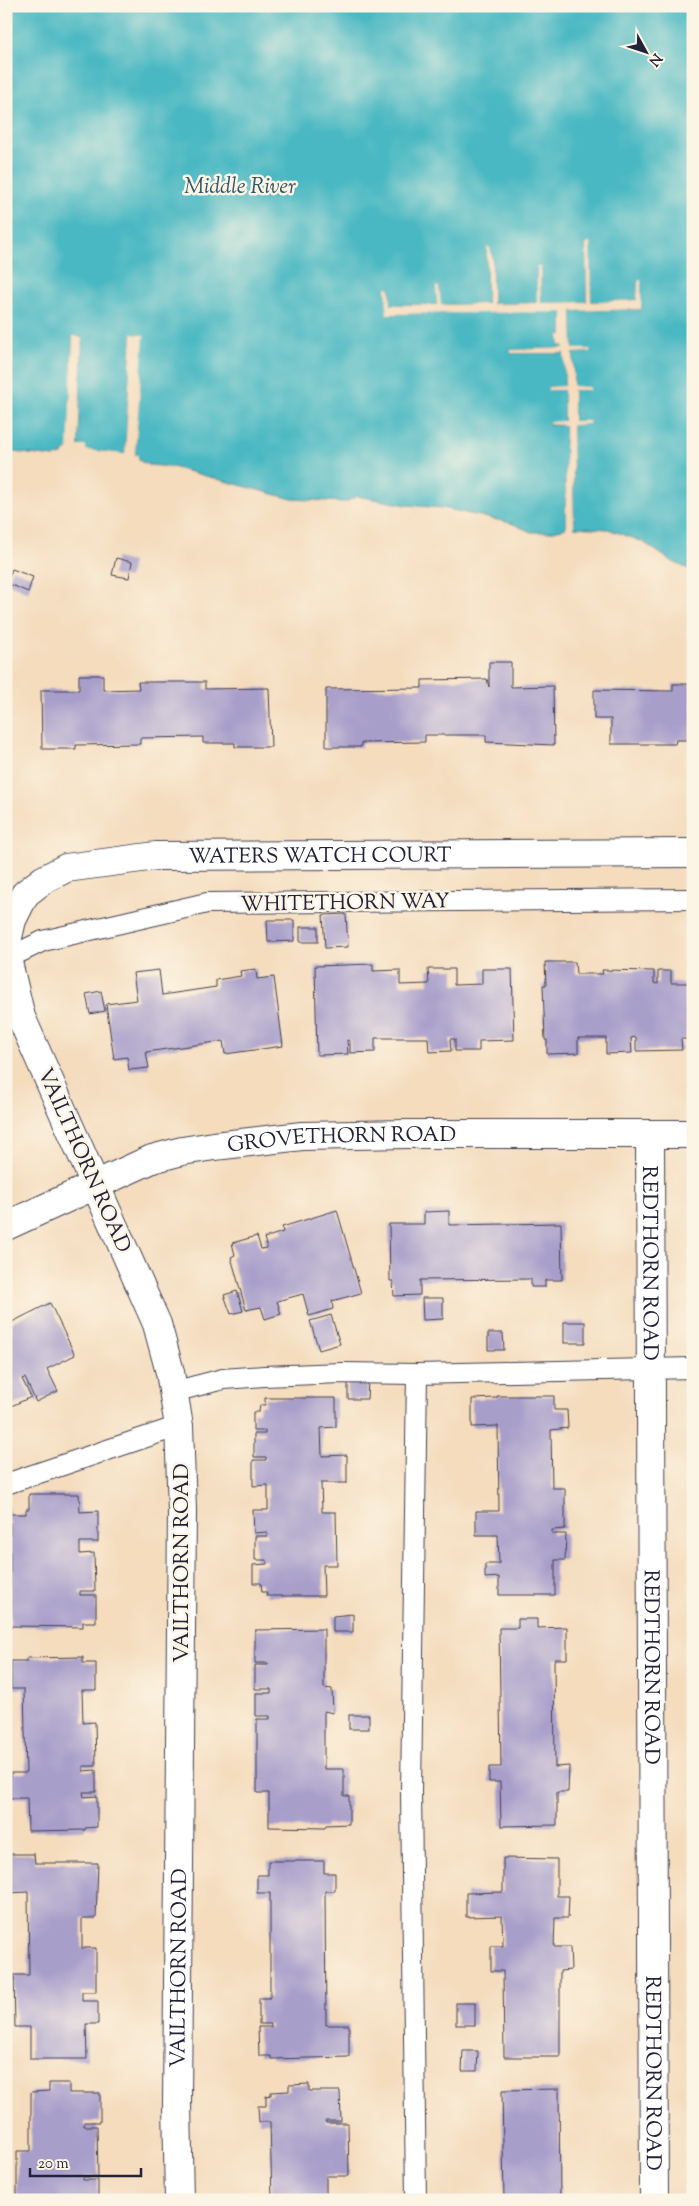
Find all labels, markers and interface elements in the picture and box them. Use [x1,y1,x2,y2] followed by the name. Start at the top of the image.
[622,28,672,78] north arrow
[643,48,666,70] text: N
[184,172,296,204] water label: Middle River
[188,841,452,873] street label: WATERS WATCH COURT
[240,887,450,921] street label: WHITETHORN WAY
[29,1064,137,1258] street label: VAILTHORN ROAD
[226,1121,456,1161] street label: GROVETHORN ROAD
[633,1165,664,1361] street label: REDTHORN ROAD
[168,1463,198,1663] street label: VAILTHORN ROAD
[635,1569,665,1765] street label: REDTHORN ROAD
[164,1868,196,2068] street label: VAILTHORN ROAD
[636,1975,667,2171] street label: REDTHORN ROAD
[30,2146,141,2178] scale bar
[38,2154,69,2175] text: 20 m

